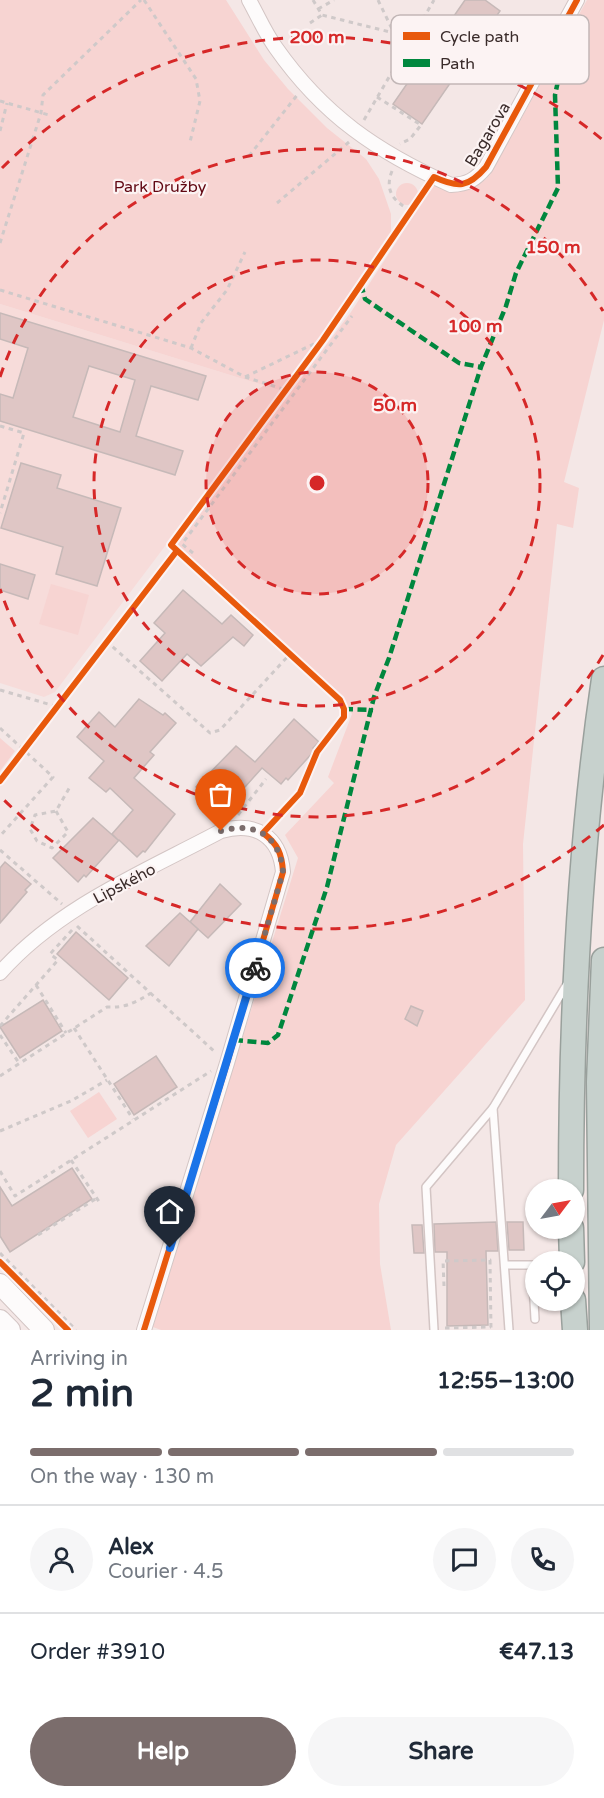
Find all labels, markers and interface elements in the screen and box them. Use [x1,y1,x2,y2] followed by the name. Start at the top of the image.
[391,15,589,84] legend
[289,26,345,48] text: 200 m
[440,27,519,47] text: Cycle path
[440,54,475,74] text: Path
[461,98,515,171] street label: Bagarova
[114,177,207,197] park label: Park Družby
[525,236,581,258] text: 150 m
[447,315,503,337] text: 100 m
[373,394,417,416] text: 50 m
[307,473,327,493] centre of rings
[195,769,246,831] pin
[204,778,237,811] icon: bag
[90,859,159,909] street label: Lipského
[225,938,285,998] courier
[239,952,272,985] icon: bike
[525,1179,585,1239] north arrow
[525,1179,585,1311] map controls
[144,1186,195,1248] pin
[153,1195,186,1228] icon: home
[525,1251,585,1311] button: locate
[30,1347,128,1371] text: Arriving in
[437,1368,574,1394] text: 12:55–13:00
[30,1370,134,1417] text: 2 min
[30,1465,214,1489] text: On the way · 130 m
[30,1528,93,1591] button: person
[433,1528,496,1591] button: chat
[511,1528,574,1591] button: phone
[108,1534,154,1560] text: Alex
[108,1560,223,1584] text: Courier · 4.5
[30,1639,165,1665] text: Order #3910
[499,1639,574,1665] text: €47.13
[30,1717,296,1786] button: Help
[308,1717,574,1786] button: Share

